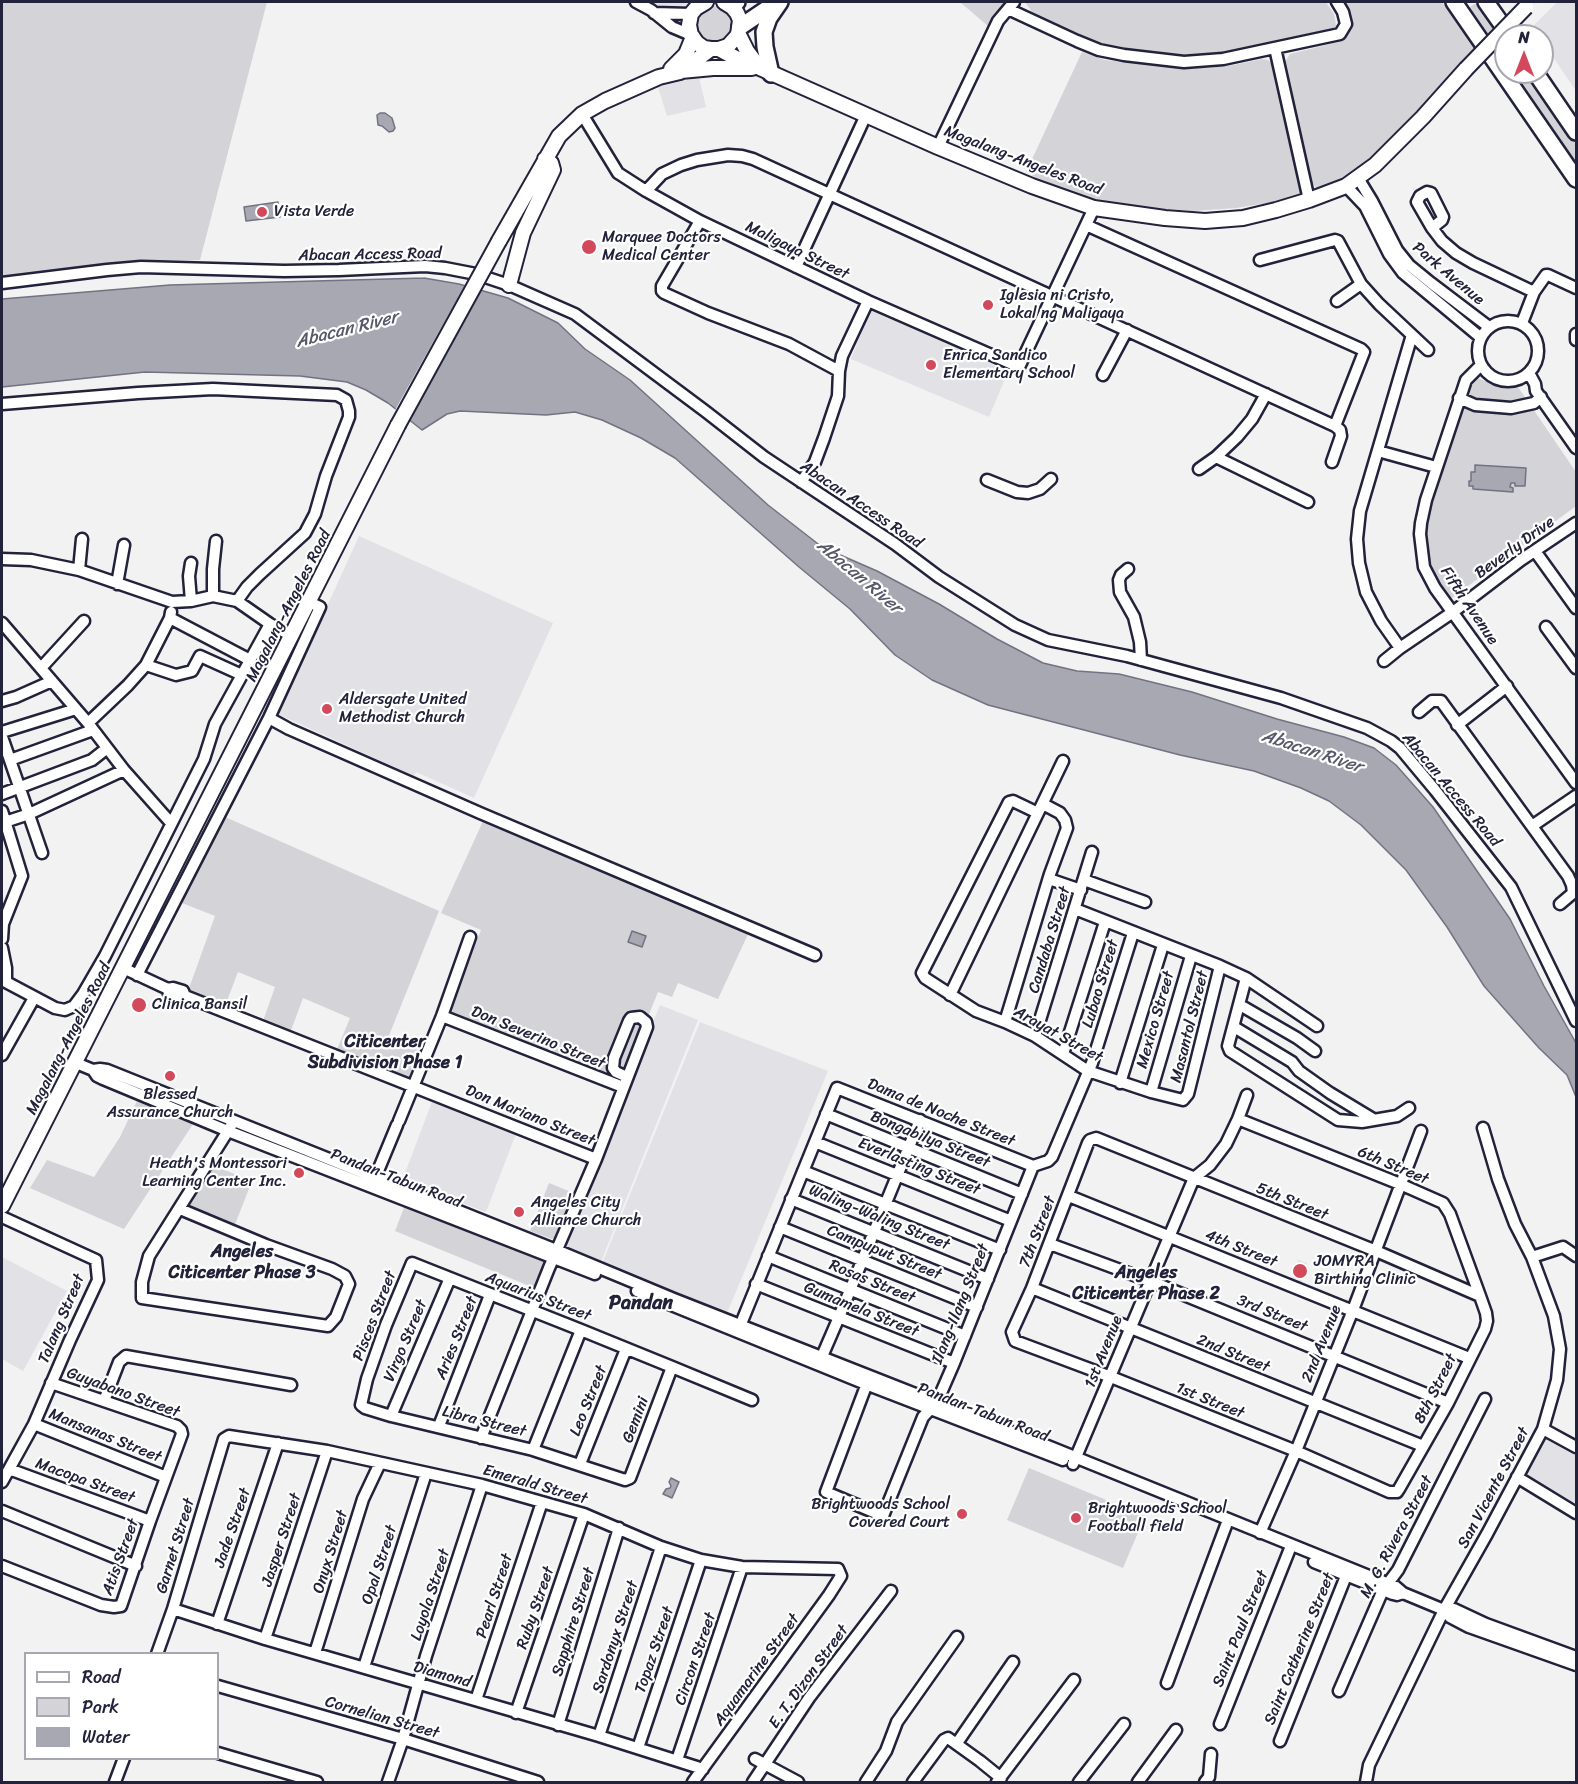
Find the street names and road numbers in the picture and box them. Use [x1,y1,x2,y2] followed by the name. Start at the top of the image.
[941,122,1105,200] street label: Magalang-Angeles Road
[742,218,852,284] street label: Maligaya Street
[1408,238,1488,310] street label: Park Avenue
[298,244,442,266] street label: Abacan Access Road
[796,457,926,553] street label: Abacan Access Road
[1471,513,1559,583] street label: Beverly Drive
[242,527,336,685] street label: Magalang-Angeles Road
[1436,563,1502,649] street label: Fifth Avenue
[1398,729,1504,851] street label: Abacan Access Road
[1025,884,1075,996] street label: Candaba Street
[1078,938,1124,1030] street label: Lubao Street
[22,960,116,1118] street label: Magalang-Angeles Road
[1133,969,1179,1071] street label: Mexico Street
[1167,969,1213,1085] street label: Masantol Street
[468,1002,608,1074] street label: Don Severino Street
[1010,1003,1106,1067] street label: Arayat Street
[864,1075,1018,1151] street label: Dama de Noche Street
[462,1081,598,1151] street label: Don Mariano Street
[867,1107,993,1173] street label: Bongabilya Street
[855,1134,983,1200] street label: Everlasting Street
[1355,1142,1431,1190] street label: 6th Street
[328,1145,464,1213] street label: Pandan-Tabun Road
[1253,1179,1331,1225] street label: 5th Street
[806,1181,952,1255] street label: Waling-Waling Street
[1016,1193,1060,1271] street label: 7th Street
[824,1221,944,1285] street label: Campuput Street
[1202,1226,1280,1272] street label: 4th Street
[928,1241,994,1367] street label: Ilang-Ilang Street
[826,1256,918,1308] street label: Rosas Street
[349,1268,401,1364] street label: Pisces Street
[482,1268,594,1326] street label: Aquarius Street
[35,1271,89,1367] street label: Talang Street
[801,1278,921,1342] street label: Gumamela Street
[1234,1291,1310,1337] street label: 3rd Street
[432,1294,482,1382] street label: Aries Street
[380,1297,432,1385] street label: Virgo Street
[1298,1303,1346,1385] street label: 2nd Avenue
[1081,1313,1127,1391] street label: 1st Avenue
[1194,1331,1272,1377] street label: 2nd Street
[1410,1351,1462,1427] street label: 8th Street
[566,1363,612,1439] street label: Leo Street
[64,1364,182,1422] street label: Guyabano Street
[915,1379,1051,1447] street label: Pandan-Tabun Road
[1173,1379,1247,1423] street label: 1st Street
[618,1394,654,1446] street label: Gemini
[440,1402,528,1442] street label: Libra Street
[46,1405,164,1467] street label: Mansanas Street
[1454,1424,1534,1552] street label: San Vicente Street
[33,1454,137,1508] street label: Macopa Street
[481,1461,589,1509] street label: Emerald Street
[1357,1472,1437,1602] street label: M. G. Rivera Street
[210,1486,256,1570] street label: Jade Street
[258,1491,306,1589] street label: Jasper Street
[152,1496,200,1596] street label: Garnet Street
[309,1508,353,1596] street label: Onyx Street
[98,1516,144,1598] street label: Atis Street
[358,1523,402,1607] street label: Opal Street
[407,1547,455,1643] street label: Loyola Street
[472,1551,518,1641] street label: Pearl Street
[513,1564,559,1652] street label: Ruby Street
[548,1565,600,1679] street label: Sapphire Street
[1209,1568,1273,1690] street label: Saint Paul Street
[1261,1570,1339,1728] street label: Saint Catherine Street
[589,1578,643,1696] street label: Sardonyx Street
[631,1604,679,1696] street label: Topaz Street
[671,1610,721,1708] street label: Circon Street
[710,1610,804,1730] street label: Aquamarine Street
[765,1622,853,1732] street label: E. T. Dizon Street
[411,1658,473,1692] street label: Diamond
[323,1693,441,1743] street label: Cornelian Street

